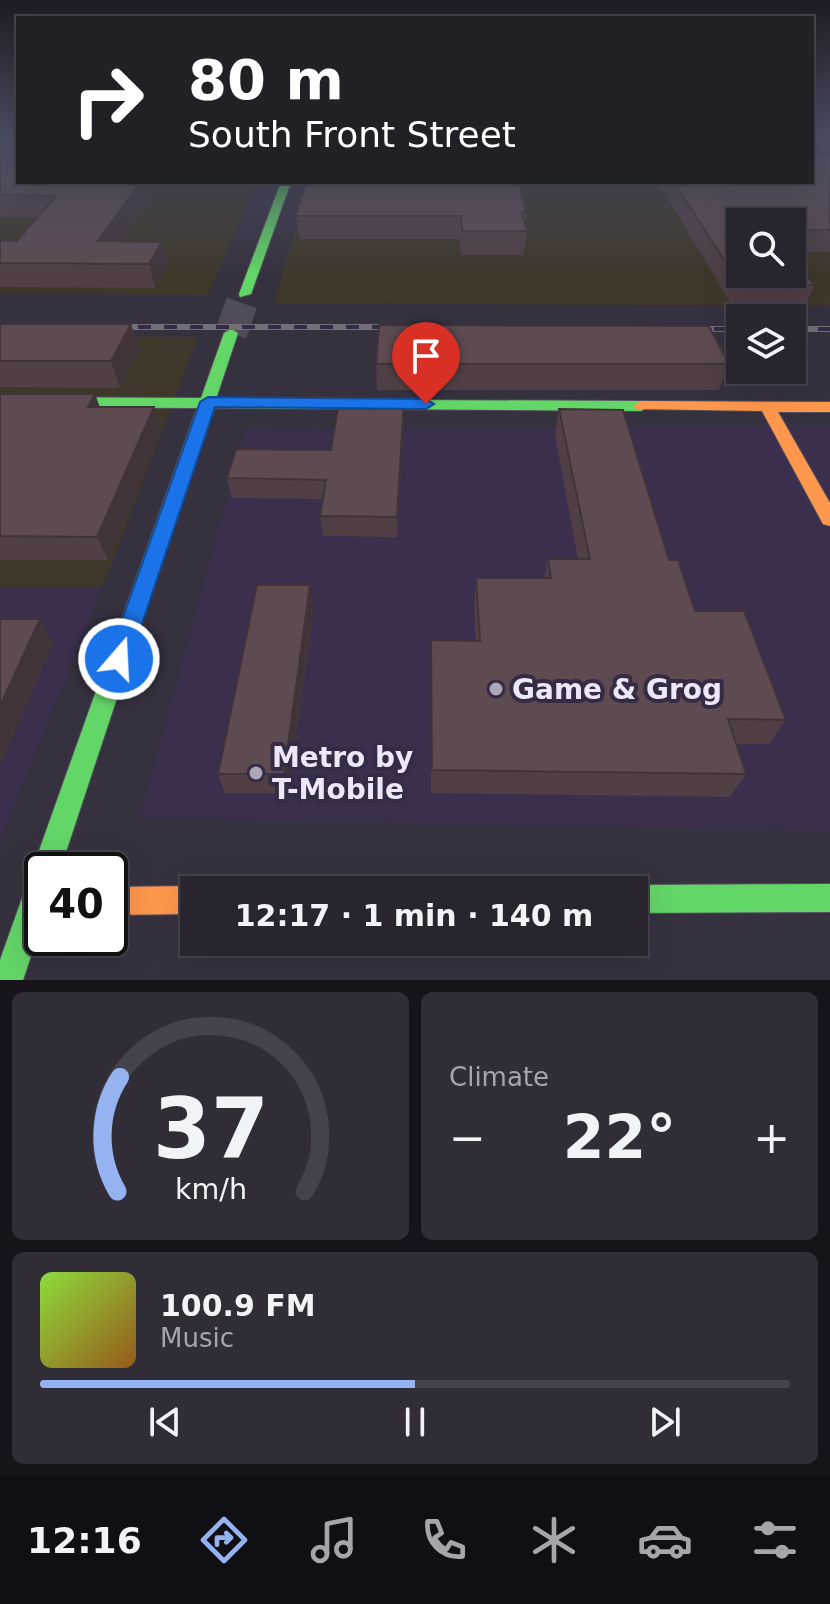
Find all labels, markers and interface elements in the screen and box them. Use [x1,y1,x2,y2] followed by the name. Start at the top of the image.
[188,47,344,112] text: 80 m
[56,48,160,152] icon: right
[188,114,516,155] text: South Front Street
[726,208,806,384] map controls
[726,208,806,288] button: search
[726,304,806,384] button: layers
[392,322,460,404] pin
[404,334,448,378] icon: arrive
[77,617,161,701] position arrow
[512,673,722,706] place label: Game & Grog
[487,680,505,698] marker: Game & Grog
[272,741,413,806] place label: Metro by T-Mobile
[247,764,265,782] marker: Metro by T-Mobile
[24,852,128,956] speed limit sign: 40
[235,898,593,933] text: 12:17 · 1 min · 140 m
[449,1062,549,1092] text: Climate
[153,1081,268,1178] text: 37
[563,1102,676,1172] text: 22°
[449,1112,486,1163] text: −
[753,1112,790,1163] text: +
[174,1172,247,1206] text: km/h
[160,1288,316,1323] text: 100.9 FM
[160,1323,234,1353] text: Music
[143,1400,187,1444] icon: previous
[393,1400,437,1444] icon: pause
[643,1400,687,1444] icon: next
[196,1512,252,1568] icon: directions
[306,1512,362,1568] icon: music
[416,1512,472,1568] icon: phone
[526,1512,582,1568] icon: climate
[637,1512,693,1568] icon: car
[747,1512,803,1568] icon: filters
[27,1520,142,1561] text: 12:16

